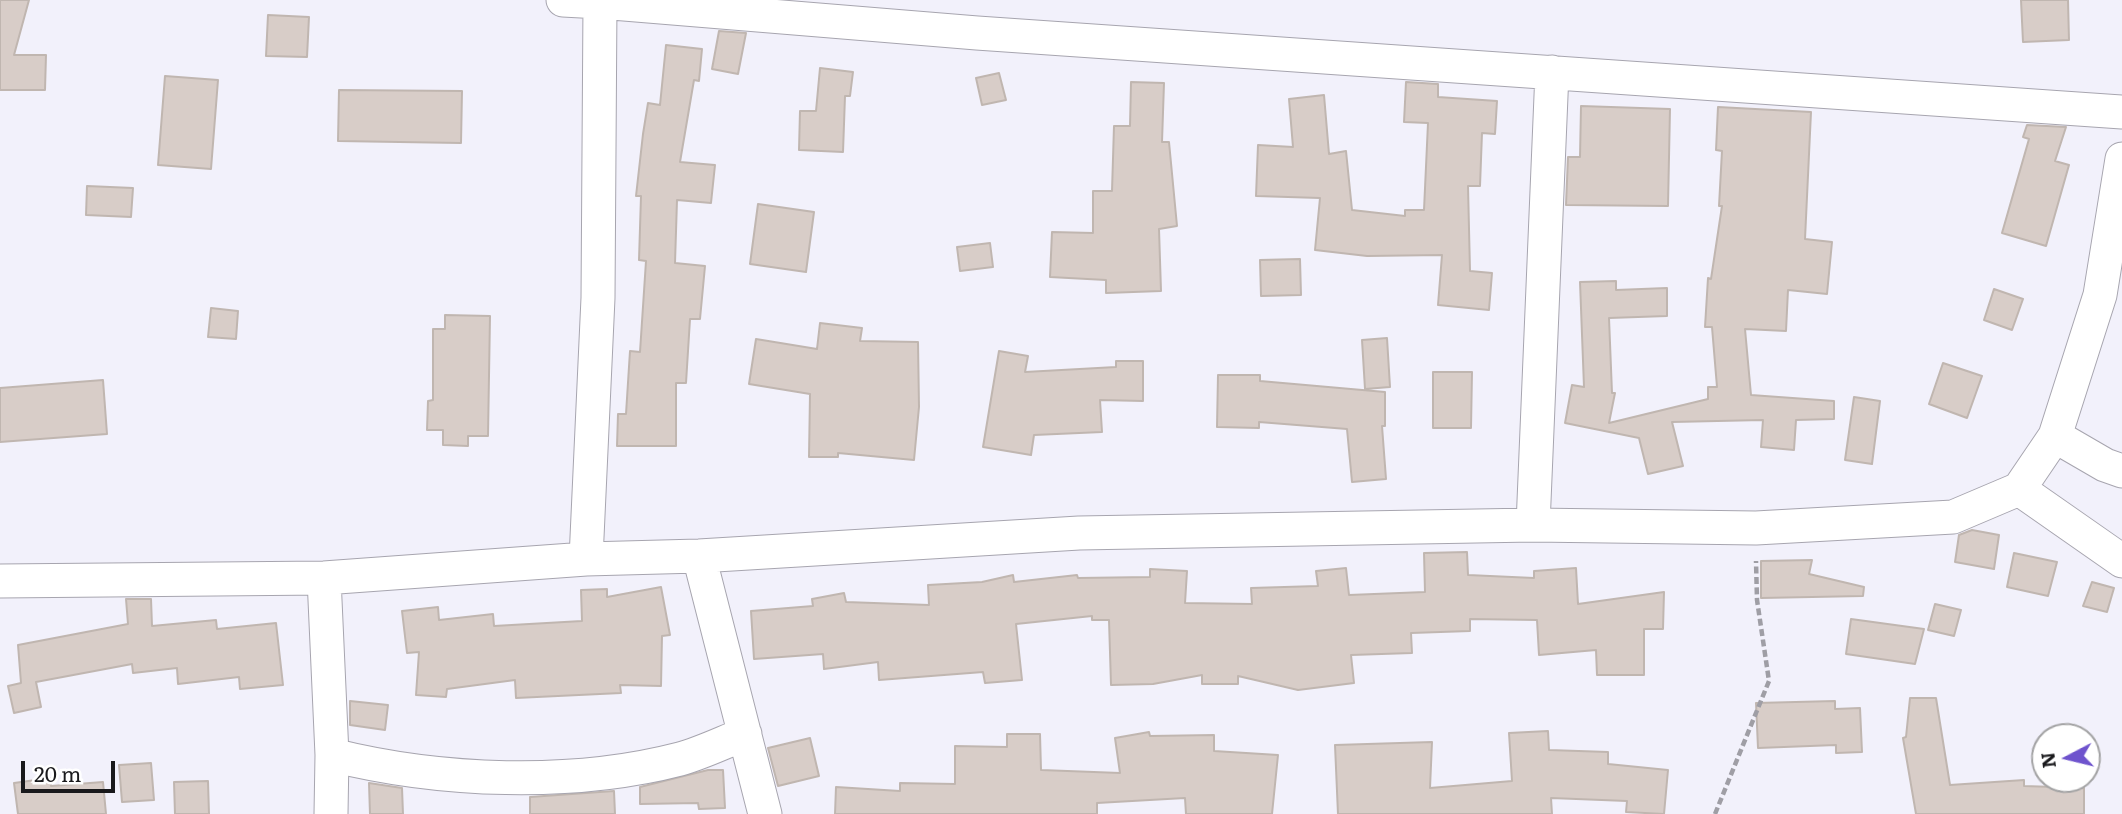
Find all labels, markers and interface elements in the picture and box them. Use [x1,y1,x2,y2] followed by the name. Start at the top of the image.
[2031,723,2101,793] north arrow
[24,748,119,792] scale bar
[2032,751,2062,770] text: N
[34,757,81,788] text: 20 m

